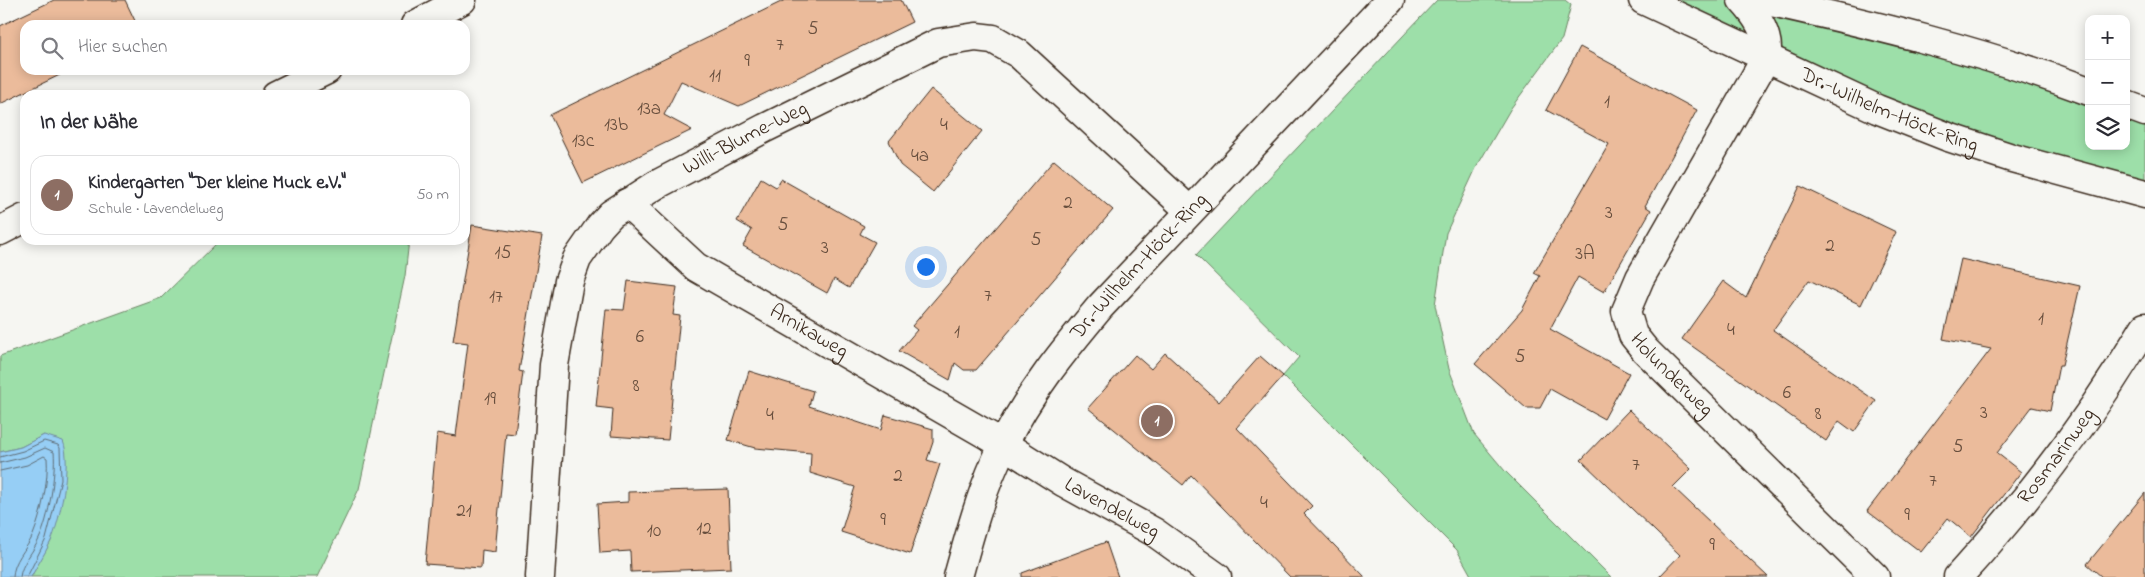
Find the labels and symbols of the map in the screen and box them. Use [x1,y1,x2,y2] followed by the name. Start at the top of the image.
[808,16,819,43] house number: 5
[776,32,784,59] house number: 7
[744,48,750,75] house number: 9
[1794,60,1982,163] street label: Dr.-Wilhelm-Höck-Ring
[709,63,721,90] house number: 11
[1604,89,1610,116] house number: 1
[678,94,814,183] street label: Willi-Blume-Weg
[637,96,661,123] house number: 13a
[604,112,628,139] house number: 13b
[940,112,948,139] house number: 4
[572,128,595,155] house number: 13c
[911,143,929,170] house number: 4a
[1063,186,1216,347] street label: Dr.-Wilhelm-Höck-Ring
[1063,190,1073,217] house number: 2
[1605,200,1613,227] house number: 3
[778,212,789,239] house number: 5
[1031,227,1042,254] house number: 5
[1825,233,1835,260] house number: 2
[821,235,829,262] house number: 3
[495,240,512,267] house number: 15
[1575,241,1595,268] house number: 3A
[913,254,939,280] your location
[984,283,992,310] house number: 7
[489,284,503,311] house number: 17
[763,297,854,368] street label: Arnikaweg
[2038,306,2044,333] house number: 1
[1727,317,1735,344] house number: 4
[954,319,960,346] house number: 1
[636,324,644,351] house number: 6
[1622,326,1720,426] street label: Holunderweg
[1515,344,1526,371] house number: 5
[632,373,640,400] house number: 8
[1783,380,1791,407] house number: 6
[484,386,496,413] house number: 19
[1980,400,1988,427] house number: 3
[1814,401,1822,428] house number: 8
[766,402,774,429] house number: 4
[1141,402,1173,440] pin: 1
[2011,402,2105,511] street label: Rosmarinweg
[1953,434,1964,461] house number: 5
[1632,452,1640,479] house number: 7
[893,463,903,490] house number: 2
[1929,468,1937,495] house number: 7
[1058,470,1165,549] street label: Lavendelweg
[1260,490,1268,517] house number: 4
[456,498,472,525] house number: 21
[1904,502,1910,529] house number: 9
[880,507,886,534] house number: 9
[696,516,712,543] house number: 12
[647,518,661,545] house number: 10
[1709,532,1715,559] house number: 9

